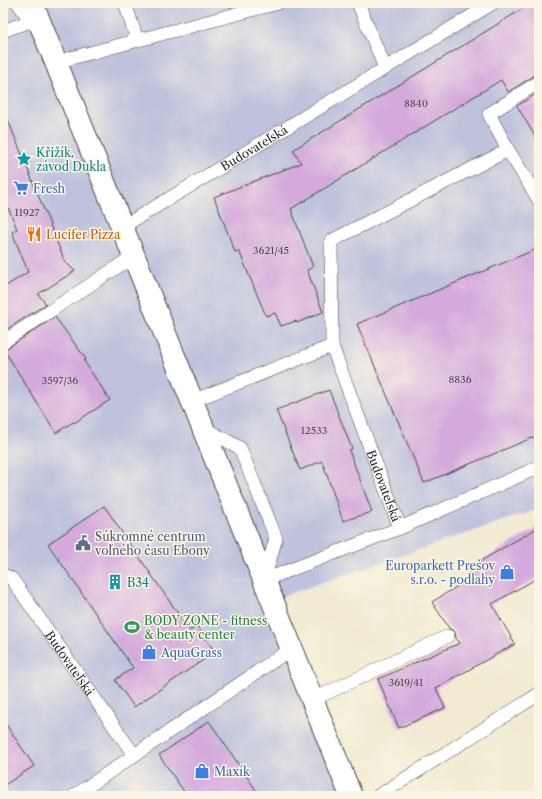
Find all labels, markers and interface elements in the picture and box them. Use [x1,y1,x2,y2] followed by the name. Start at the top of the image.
[404,97,428,110] house number: 8840
[218,121,291,173] street label: Budovateľská
[36,145,107,174] place label: Křižík, závod Dukla
[15,150,33,168] place icon: Křižík, závod Dukla
[12,179,30,197] supermarket icon: Fresh
[33,181,66,196] place label: Fresh
[15,206,40,219] house number: 11927
[25,225,43,243] restaurant icon: Lucifer Pizza
[46,227,121,242] place label: Lucifer Pizza
[253,244,289,257] house number: 3621/45
[448,373,472,386] house number: 8836
[42,374,78,387] house number: 3597/36
[301,424,327,437] house number: 12533
[364,448,405,524] street label: Budovateľská
[94,529,210,558] place label: Súkromné centrum voľného času Ebony
[74,534,92,552] public building icon: Súkromné centrum voľného času Ebony
[385,558,496,587] place label: Europarkett Prešov s.r.o. - podlahy
[498,563,516,581] shop icon: Europarkett Prešov s.r.o. - podlahy
[106,573,124,591] building icon: B34
[127,575,149,590] place label: B34
[144,613,267,642] place label: BODY ZONE - fitness & beauty center
[123,618,141,636] sports icon: BODY ZONE - fitness & beauty center
[43,628,98,699] street label: Budovateľská
[140,643,158,661] shop icon: AquaGrass
[160,645,222,660] place label: AquaGrass
[389,676,424,689] house number: 3619/41
[193,762,211,780] shop icon: Maxík
[214,764,251,779] place label: Maxík

